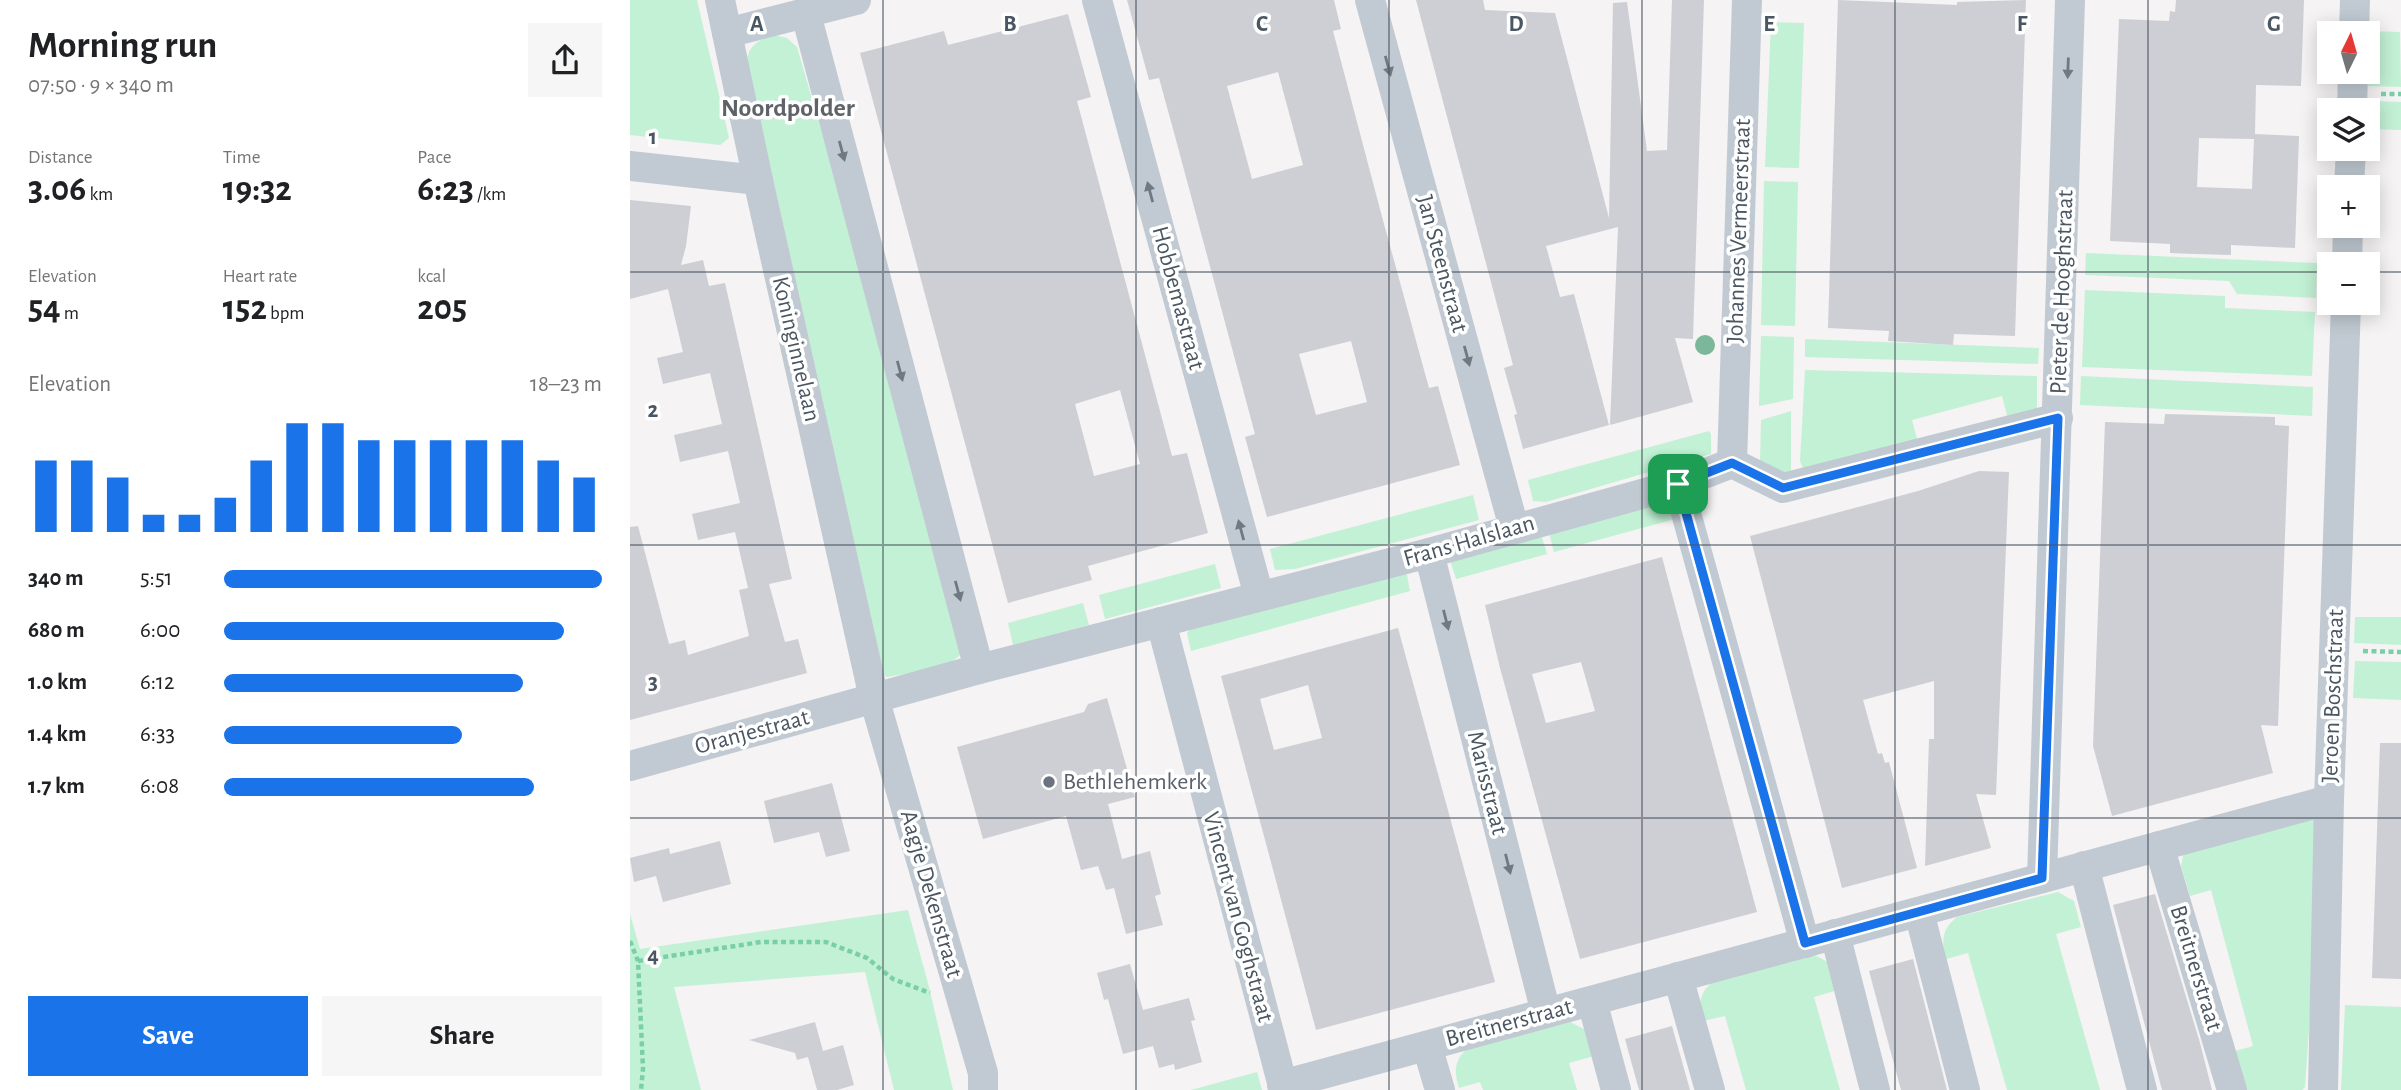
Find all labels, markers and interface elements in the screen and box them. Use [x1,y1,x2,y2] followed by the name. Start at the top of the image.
[750,13,764,36] text: A
[1003,13,1017,36] text: B
[1256,13,1268,36] text: C
[1508,13,1524,36] text: D
[1763,13,1775,36] text: E
[2017,13,2028,36] text: F
[2267,13,2281,36] text: G
[2317,21,2380,84] north arrow
[2317,21,2380,315] map controls
[528,23,602,97] button: share
[28,27,217,65] text: Morning run
[1383,55,1394,77] one-way arrow
[2063,57,2074,79] one-way arrow
[28,74,174,97] text: 07:50 · 9 × 340 m
[721,95,855,121] district label: Noordpolder
[2317,98,2380,161] button: layers
[1723,118,1755,344] street label: Johannes Vermeerstraat
[649,126,657,149] text: 1
[837,140,848,162] one-way arrow
[28,148,92,167] text: Distance
[223,148,261,167] text: Time
[417,148,452,167] text: Pace
[28,172,86,207] text: 3.06
[223,172,292,207] text: 19:32
[417,172,474,207] text: 6:23
[2317,175,2380,238] button: +
[1144,182,1154,203] one-way arrow
[86,185,113,204] text: km
[474,185,506,204] text: /km
[2046,189,2078,395] street label: Pieter de Hooghstraat
[1412,193,1472,336] street label: Jan Steenstraat
[1147,224,1209,373] street label: Hobbemastraat
[2317,252,2380,315] button: −
[28,267,97,286] text: Elevation
[223,267,297,286] text: Heart rate
[417,267,446,286] text: kcal
[768,274,824,424] street label: Koninginnelaan
[28,291,61,326] text: 54
[223,291,267,326] text: 152
[417,291,467,326] text: 205
[61,304,79,323] text: m
[267,304,304,323] text: bpm
[1463,346,1473,367] one-way arrow
[895,360,906,382] one-way arrow
[28,373,111,396] text: Elevation
[530,373,602,396] text: 18–23 m
[648,399,659,422] text: 2
[1648,454,1708,514] pin
[1659,465,1697,503] icon: arrive
[1401,511,1537,571] street label: Frans Halslaan
[1235,519,1246,541] one-way arrow
[28,567,84,590] text: 340 m
[140,567,172,590] text: 5:51
[953,580,964,602] one-way arrow
[2318,608,2348,783] street label: Jeroen Boschstraat
[1441,609,1452,631] one-way arrow
[28,619,84,642] text: 680 m
[140,619,180,642] text: 6:00
[28,671,87,694] text: 1.0 km
[140,671,174,694] text: 6:12
[648,671,658,694] text: 3
[692,705,812,759] street label: Oranjestraat
[28,723,87,746] text: 1.4 km
[140,723,175,746] text: 6:33
[1463,729,1512,838] street label: Marisstraat
[1063,770,1207,794] place label: Bethlehemkerk
[1041,774,1057,790] marker: Bethlehemkerk
[28,775,85,798] text: 1.7 km
[140,775,179,798] text: 6:08
[896,808,966,981] street label: Aagje Dekenstraat
[1198,809,1278,1025] street label: Vincent van Goghstraat
[1503,853,1514,875] one-way arrow
[2166,902,2227,1034] street label: Breitnerstraat
[647,944,659,967] text: 4
[1443,994,1575,1051] street label: Breitnerstraat
[28,996,308,1076] button: Save
[322,996,602,1076] button: Share

